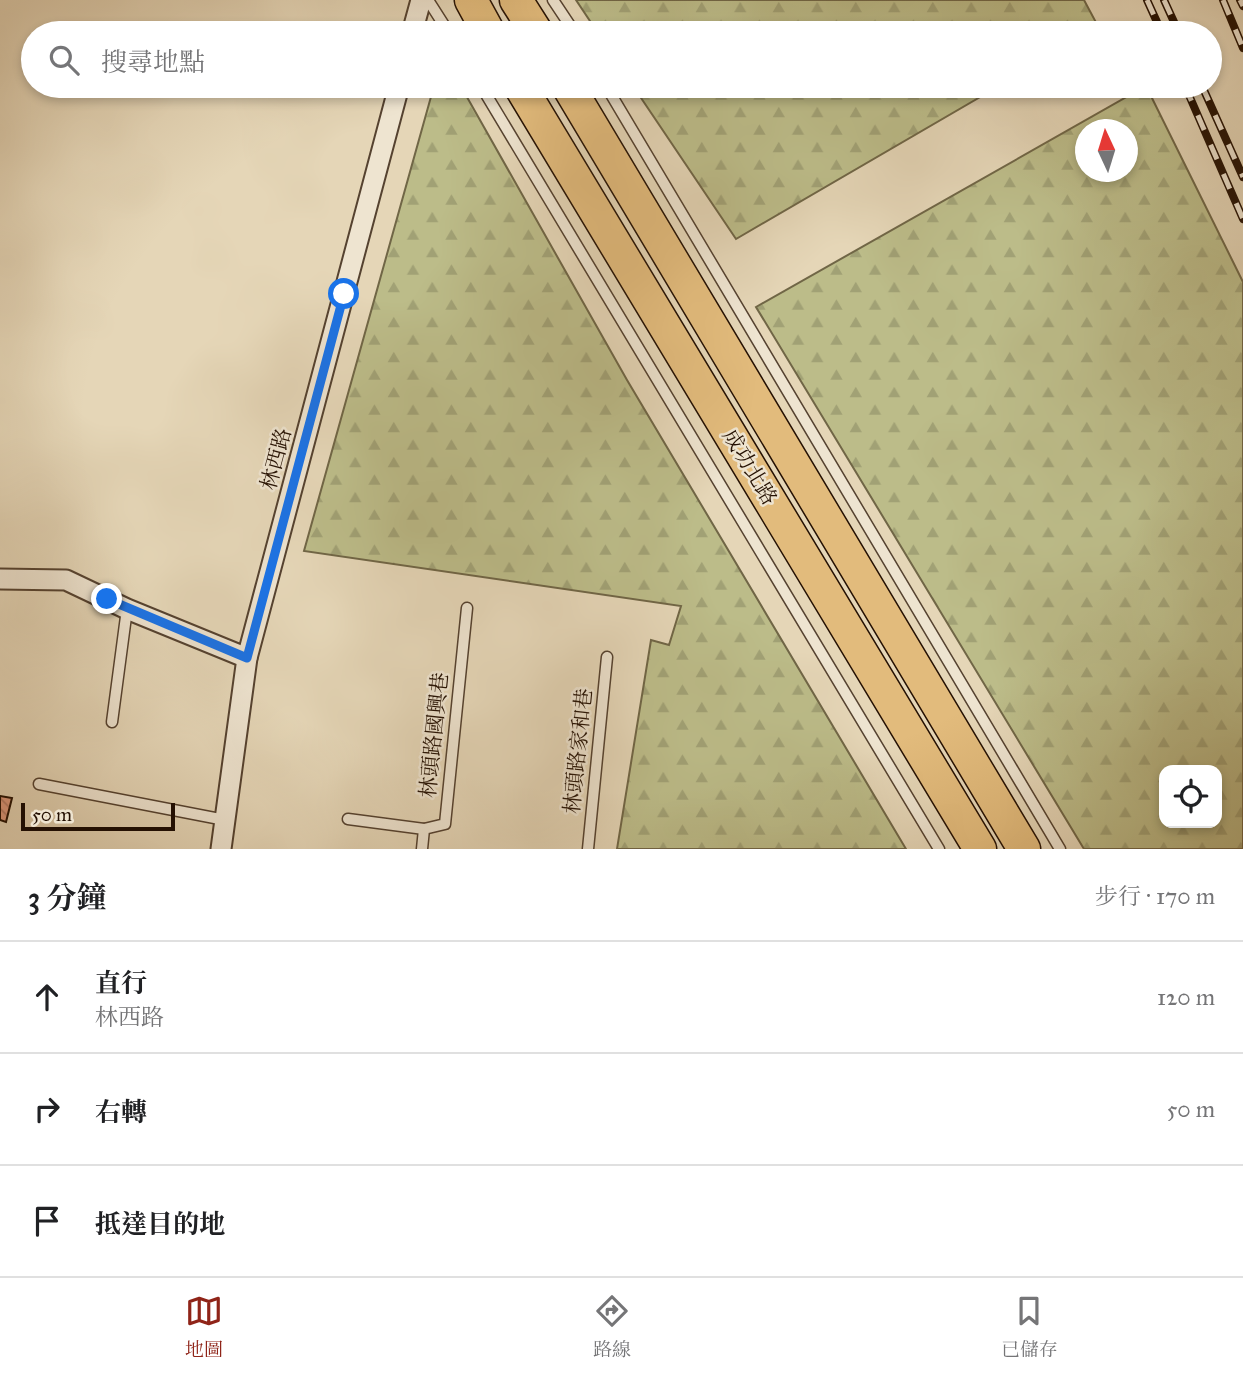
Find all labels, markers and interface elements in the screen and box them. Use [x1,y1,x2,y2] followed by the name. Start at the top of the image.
[21,21,1222,98] search box
[45,41,83,79] icon: search
[101,46,205,78] text: 搜尋地點
[1075,119,1138,182] north arrow
[328,278,359,309] route start
[717,424,783,510] street label: 成功北路
[255,425,297,493] street label: 林西路
[91,583,122,614] route end
[414,671,454,799] street label: 林頭路國興巷
[558,687,598,815] street label: 林頭路家和巷
[1159,765,1222,828] map controls
[1159,765,1222,828] button: locate
[21,800,175,832] scale bar
[32,803,72,826] text: 50 m
[28,880,106,916] text: 3 分鐘
[1095,882,1215,910] text: 步行 · 170 m
[95,967,147,999] text: 直行
[28,978,66,1016] icon: ahead
[1157,983,1215,1011] text: 120 m
[95,1003,164,1031] text: 林西路
[28,1090,66,1128] icon: right
[1167,1095,1215,1123] text: 50 m
[95,1096,147,1128] text: 右轉
[28,1202,66,1240] icon: arrive
[95,1208,225,1240] text: 抵達目的地
[185,1292,223,1361] tab: 地圖
[593,1292,631,1361] tab: 路線
[1001,1292,1058,1361] tab: 已儲存

